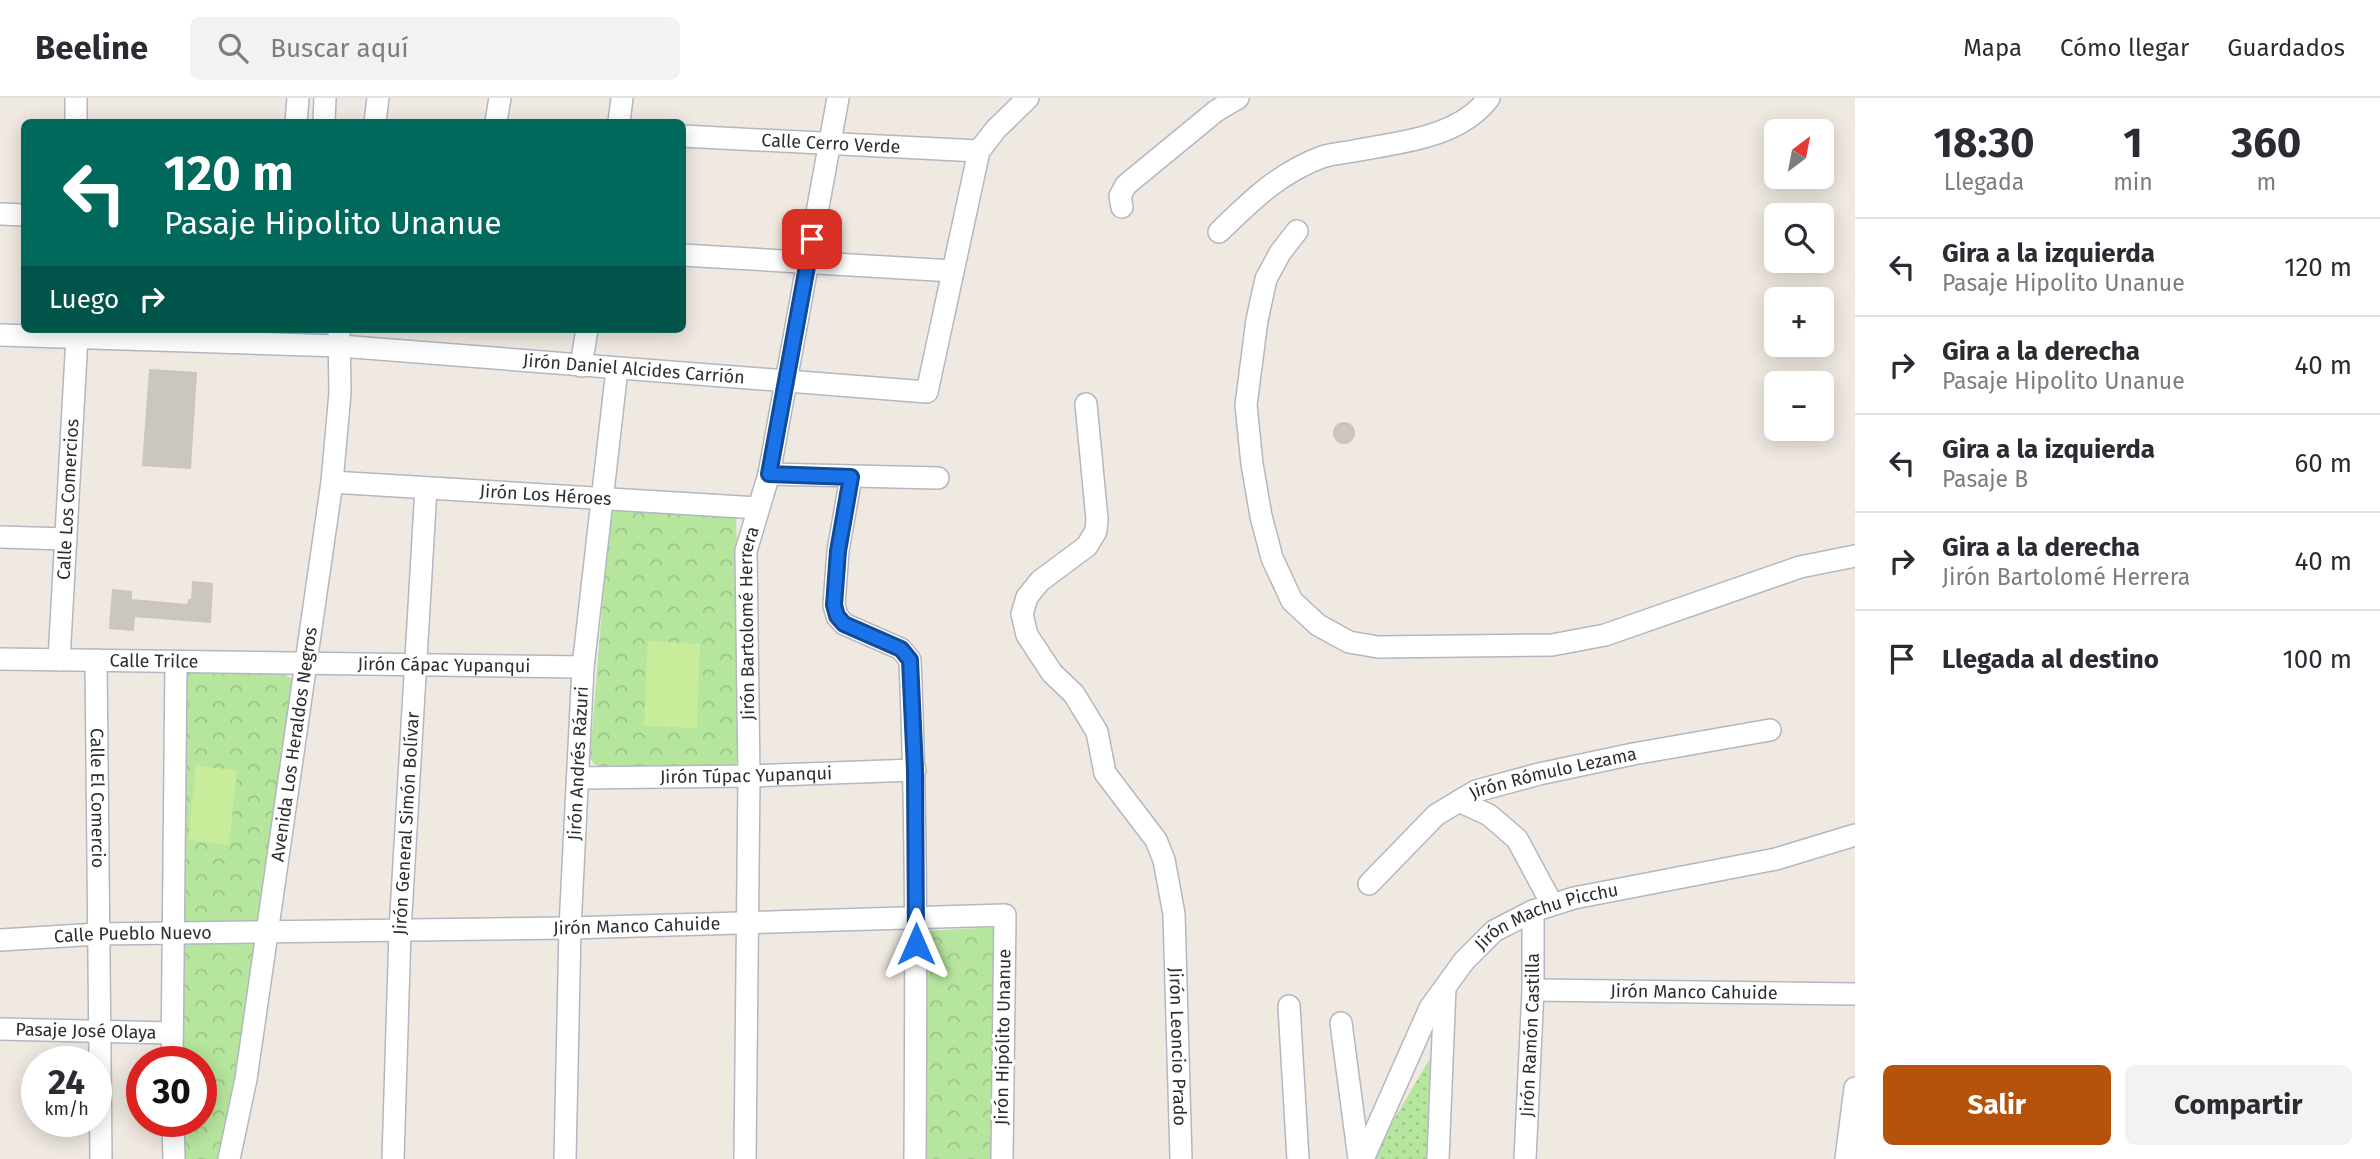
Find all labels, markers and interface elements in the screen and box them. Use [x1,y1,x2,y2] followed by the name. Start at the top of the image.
[190,17,680,80] search box
[35,28,148,68] text: Beeline
[214,29,252,67] icon: search
[270,33,409,64] text: Buscar aquí
[1963,34,2022,62] text: Mapa
[2060,34,2189,62] text: Cómo llegar
[2227,34,2345,62] text: Guardados
[1934,118,2035,168] text: 18:30
[2123,118,2143,168] text: 1
[2231,118,2301,168] text: 360
[1764,119,1834,189] north arrow
[1764,119,1834,441] map controls
[761,129,901,158] street label: Calle Cerro Verde
[164,144,294,203] text: 120 m
[49,147,140,238] icon: left
[1944,168,2024,196] text: Llegada
[2113,168,2153,196] text: min
[2257,168,2276,196] text: m
[1764,203,1834,273] button: search
[164,204,502,242] text: Pasaje Hipolito Unanue
[782,209,842,269] pin
[793,220,831,258] icon: arrive
[1942,238,2155,269] text: Gira a la izquierda
[1883,248,1921,286] icon: left
[2284,252,2352,283] text: 120 m
[1942,269,2185,297] text: Pasaje Hipolito Unanue
[133,280,171,318] icon: right
[49,284,119,315] text: Luego
[1764,287,1834,357] button: +
[1942,336,2140,367] text: Gira a la derecha
[1883,346,1921,384] icon: right
[522,349,746,389] street label: Jirón Daniel Alcides Carrión
[2294,350,2352,381] text: 40 m
[1942,367,2185,395] text: Pasaje Hipolito Unanue
[1764,371,1834,441] button: −
[52,418,83,580] street label: Calle Los Comercios
[1942,434,2155,465] text: Gira a la izquierda
[1883,444,1921,482] icon: left
[2294,448,2352,479] text: 60 m
[1942,465,2028,493] text: Pasaje B
[479,480,612,510] street label: Jirón Los Héroes
[735,524,764,720] street label: Jirón Bartolomé Herrera
[1942,532,2140,563] text: Gira a la derecha
[1883,542,1921,580] icon: right
[2294,546,2352,577] text: 40 m
[1942,563,2190,591] text: Jirón Bartolomé Herrera
[266,626,322,863] street label: Avenida Los Heraldos Negros
[1883,640,1921,678] icon: arrive
[1942,644,2159,675] text: Llegada al destino
[2283,644,2352,675] text: 100 m
[110,650,198,673] street label: Calle Trilce
[357,653,531,677] street label: Jirón Cápac Yupanqui
[563,685,593,841] street label: Jirón Andrés Rázuri
[389,711,424,935] street label: Jirón General Simón Bolívar
[86,728,109,868] street label: Calle El Comercio
[1465,743,1639,804] street label: Jirón Rómulo Lezama
[660,762,833,788] street label: Jirón Túpac Yupanqui
[1470,879,1620,955] street label: Jirón Machu Picchu
[879,907,953,981] position arrow
[553,913,721,939] street label: Jirón Manco Cahuide
[53,922,212,948] street label: Calle Pueblo Nuevo
[990,949,1016,1125] street label: Jirón Hipólito Unanue
[1516,953,1544,1118] street label: Jirón Ramón Castilla
[1165,967,1191,1126] street label: Jirón Leoncio Prado
[1610,980,1778,1004] street label: Jirón Manco Cahuide
[15,1018,157,1044] street label: Pasaje José Olaya
[126,1046,217,1137] speed limit sign: 30
[48,1061,85,1103] text: 24
[1883,1065,2111,1145] button: Salir
[2125,1065,2352,1145] button: Compartir
[44,1098,89,1120] text: km/h

